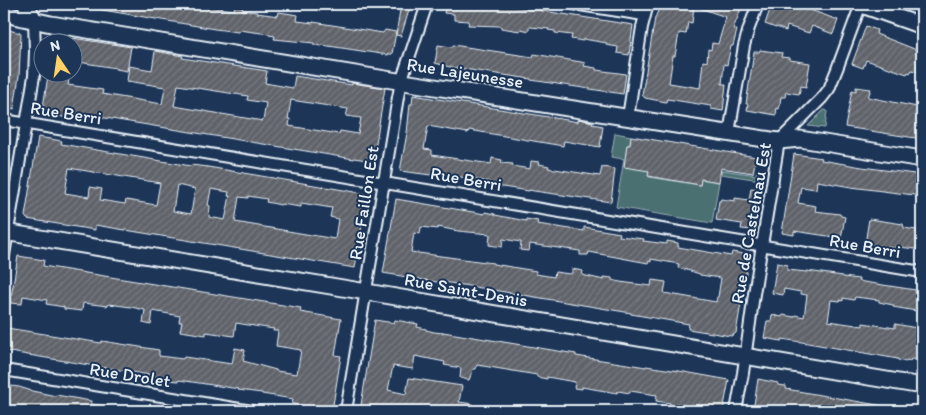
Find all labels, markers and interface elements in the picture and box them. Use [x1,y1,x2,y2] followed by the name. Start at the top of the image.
[32,32,82,82] north arrow
[49,36,62,55] text: N
[405,53,525,93] street label: Rue Lajeunesse
[29,97,103,129] street label: Rue Berri
[726,141,776,305] street label: Rue de Castelnau Est
[344,144,384,261] street label: Rue Faillon Est
[429,162,503,196] street label: Rue Berri
[828,229,902,263] street label: Rue Berri
[403,268,529,312] street label: Rue Saint-Denis
[88,358,172,392] street label: Rue Drolet

